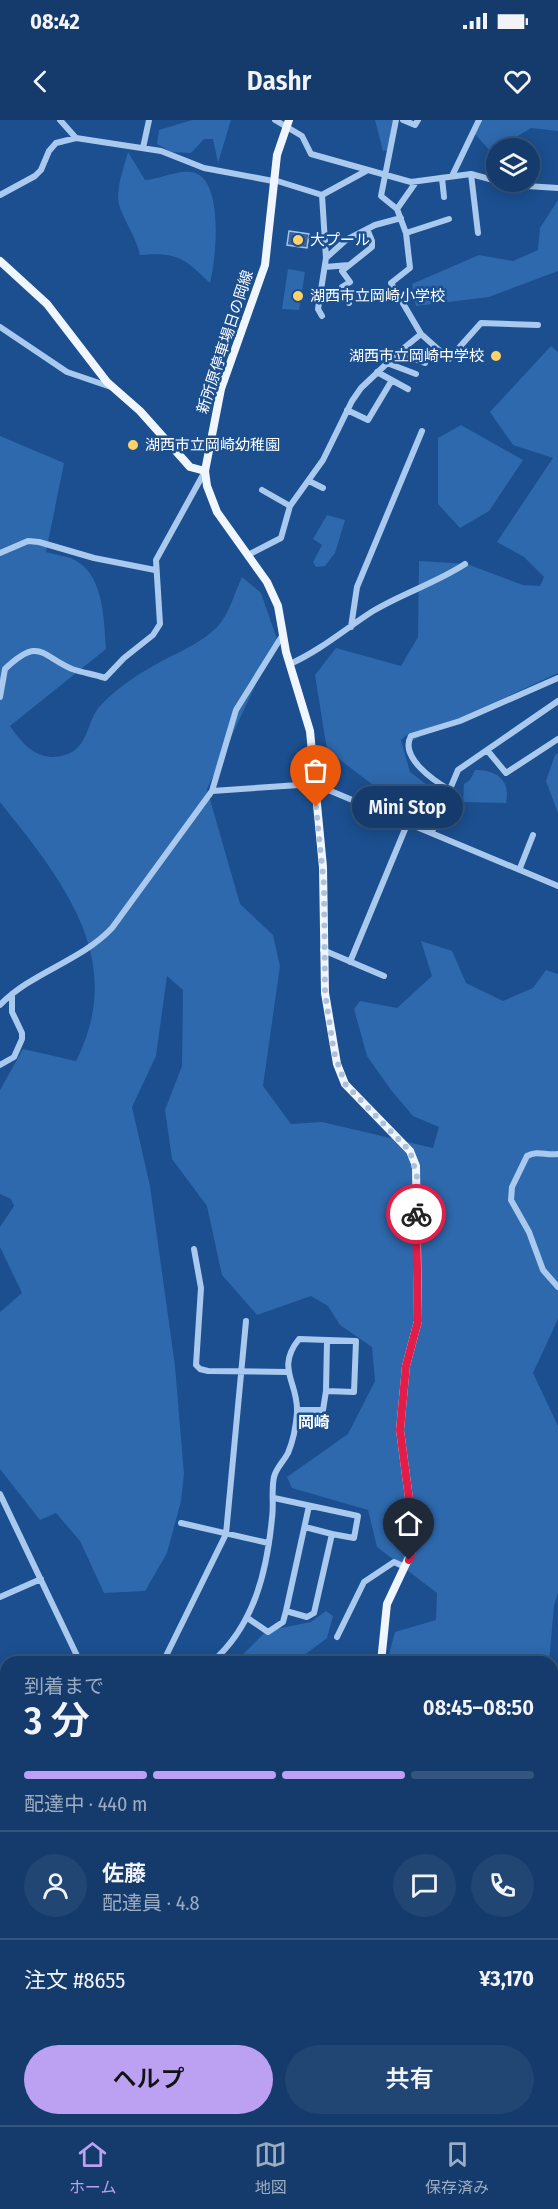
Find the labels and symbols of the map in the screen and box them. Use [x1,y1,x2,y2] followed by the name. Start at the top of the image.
[310,231,370,249] place label: 大プール
[291,233,305,247] marker: 大プール
[193,268,257,416] street label: 新所原停車場日の岡線
[310,287,445,305] place label: 湖西市立岡崎小学校
[291,289,305,303] marker: 湖西市立岡崎小学校
[349,347,484,365] place label: 湖西市立岡崎中学校
[489,349,503,363] marker: 湖西市立岡崎中学校
[145,436,280,454] place label: 湖西市立岡崎幼稚園
[126,438,140,452] marker: 湖西市立岡崎幼稚園
[290,745,341,807] pin
[352,786,463,828] callout: Mini Stop
[386,1184,446,1244] courier
[298,1413,330,1432] district label: 岡崎
[383,1498,434,1560] pin

